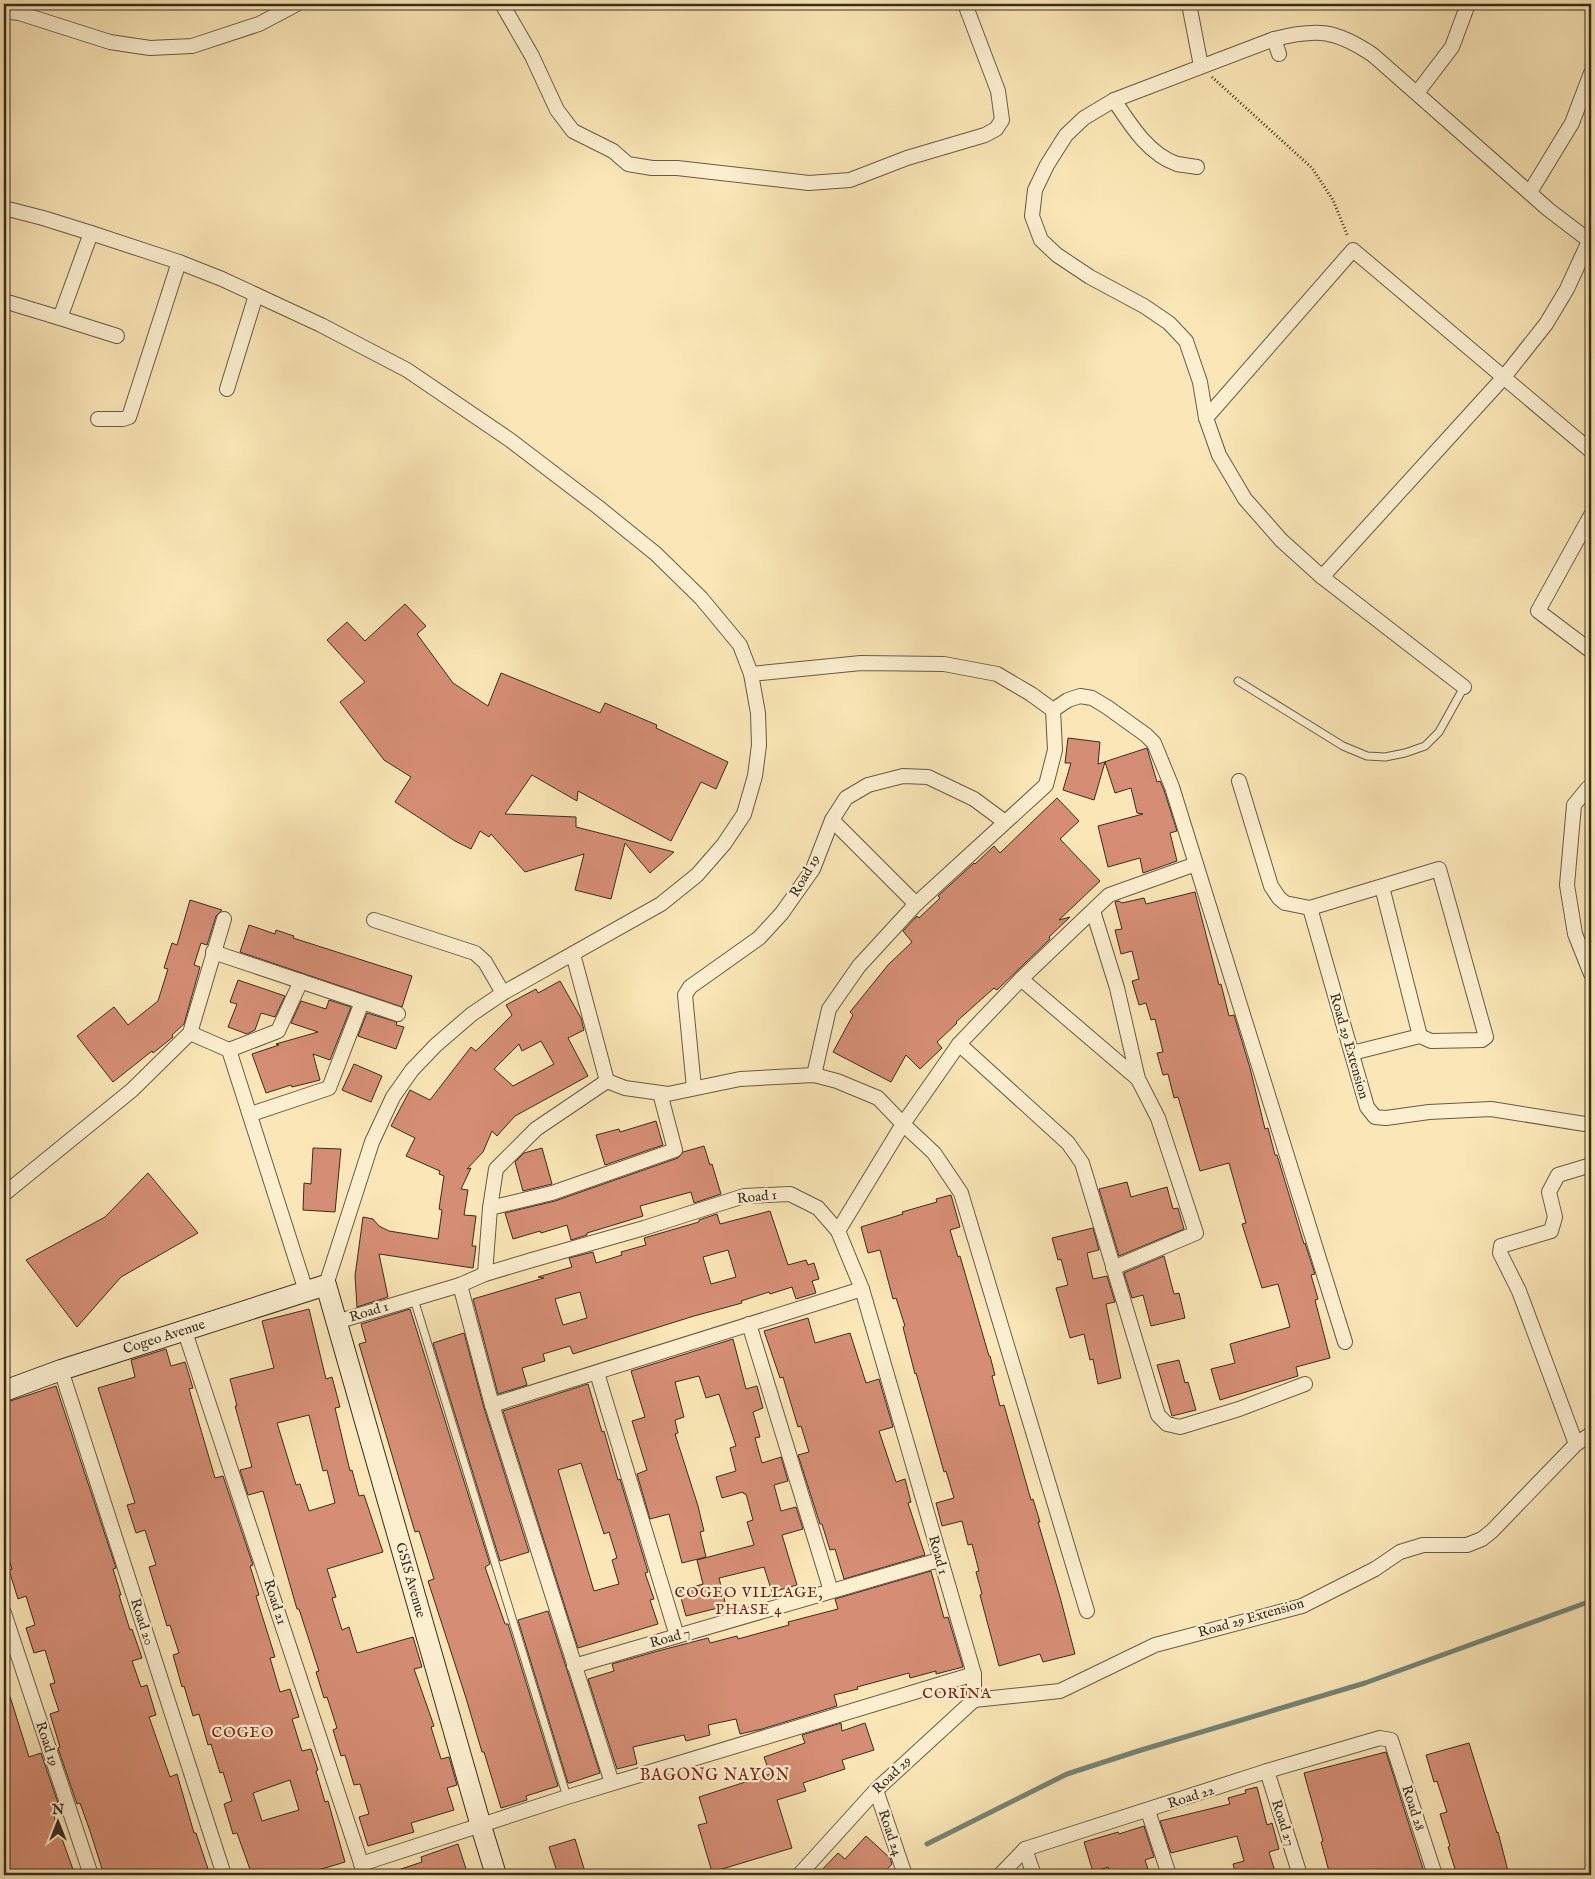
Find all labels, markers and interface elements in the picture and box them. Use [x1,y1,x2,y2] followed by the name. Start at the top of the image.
[786,852,824,900] street label: Road 19
[1325,991,1373,1101] street label: Road 29 Extension
[736,1186,778,1208] street label: Road 1
[347,1298,391,1326] street label: Road 1
[121,1315,208,1358] street label: Cogeo Avenue
[924,1533,952,1577] street label: Road 1
[391,1540,430,1620] street label: GSIS Avenue
[259,1577,291,1627] street label: Road 21
[675,1583,824,1619] district label: COGEO VILLAGE, PHASE 4
[1196,1594,1306,1642] street label: Road 29 Extension
[126,1596,158,1648] street label: Road 20
[648,1624,692,1652] street label: Road 7
[922,1684,992,1703] district label: CORINA
[31,1719,63,1769] street label: Road 19
[212,1723,274,1742] district label: COGEO
[869,1752,915,1798] street label: Road 29
[640,1766,790,1786] district label: BAGONG NAYON
[1165,1781,1217,1813] street label: Road 22
[1397,1783,1429,1833] street label: Road 28
[32,1796,82,1846] north arrow
[1267,1798,1299,1848] street label: Road 27
[51,1801,64,1819] text: N
[874,1807,906,1859] street label: Road 24

